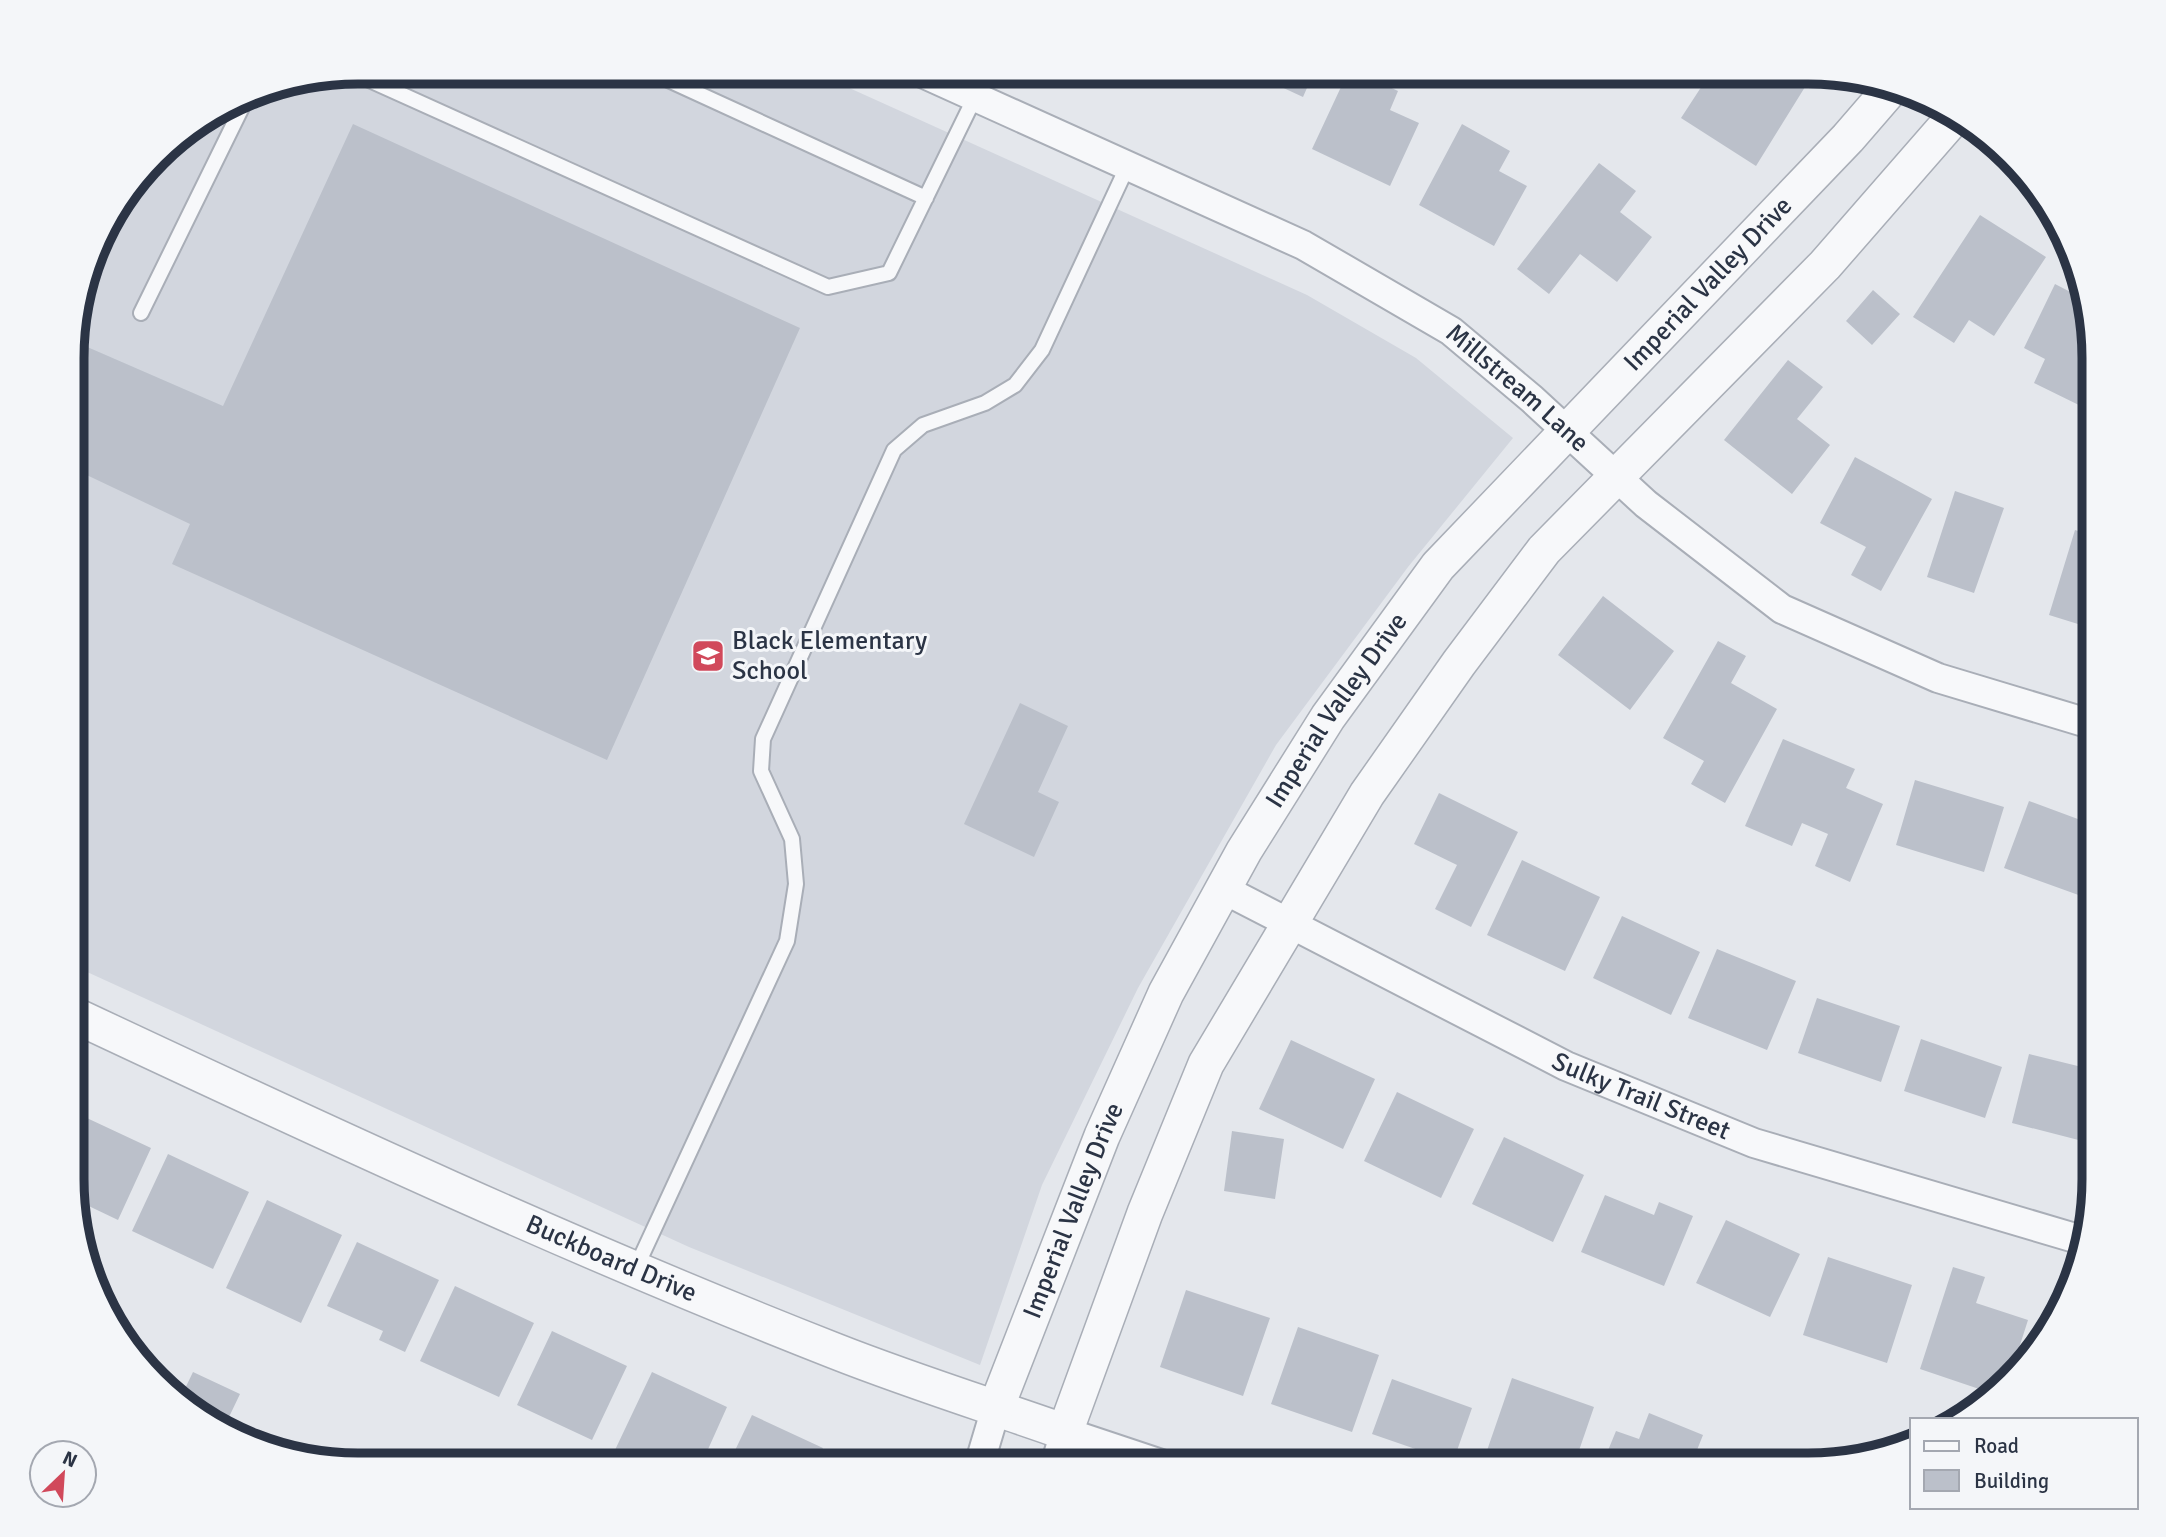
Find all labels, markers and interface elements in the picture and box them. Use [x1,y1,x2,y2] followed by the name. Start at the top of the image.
[1617,190,1799,378] street label: Imperial Valley Drive
[1439,318,1595,459] street label: Millstream Lane
[1259,607,1415,814] street label: Imperial Valley Drive
[732,625,927,687] place label: Black Elementary School
[689,637,727,675] school or university icon: Black Elementary School
[1546,1045,1735,1147] street label: Sulky Trail Street
[1016,1098,1131,1323] street label: Imperial Valley Drive
[521,1208,701,1309] street label: Buckboard Drive
[1910,1418,2138,1509] legend
[1974,1433,2019,1459] text: Road
[28,1439,98,1509] north arrow
[59,1446,81,1473] text: N
[1974,1468,2049,1494] text: Building

